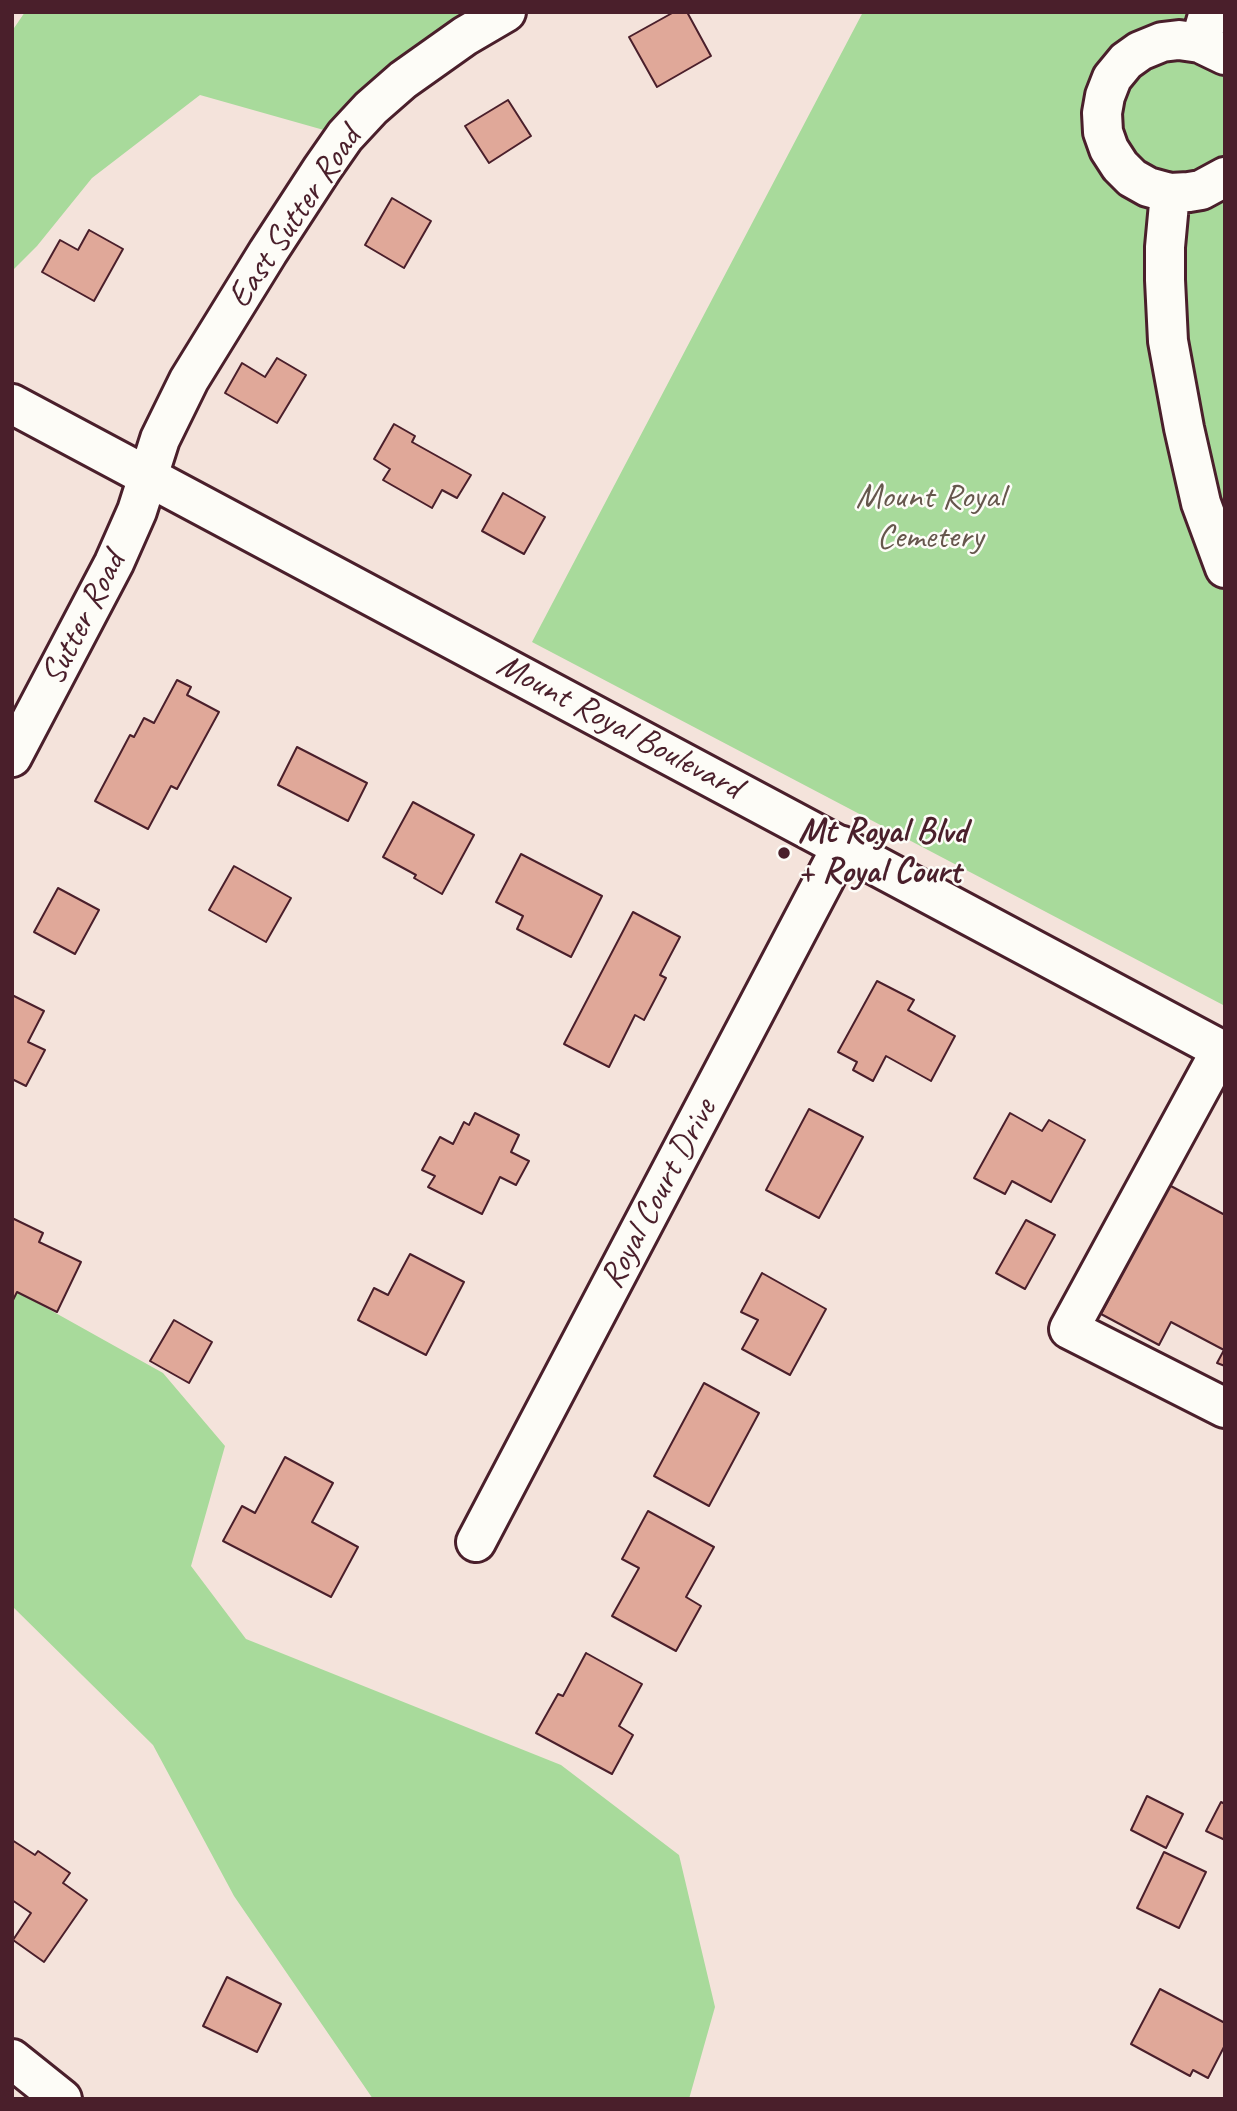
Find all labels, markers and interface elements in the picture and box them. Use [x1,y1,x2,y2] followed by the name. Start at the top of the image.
[219,120,371,316] street label: East Sutter Road
[856,477,1004,559] park label: Mount Royal Cemetery
[33,546,135,692] street label: Sutter Road
[489,645,749,809] street label: Mount Royal Boulevard
[798,812,967,894] place label: Mt Royal Blvd + Royal Court
[776,845,792,861] marker: Mt Royal Blvd + Royal Court
[592,1092,726,1296] street label: Royal Court Drive

